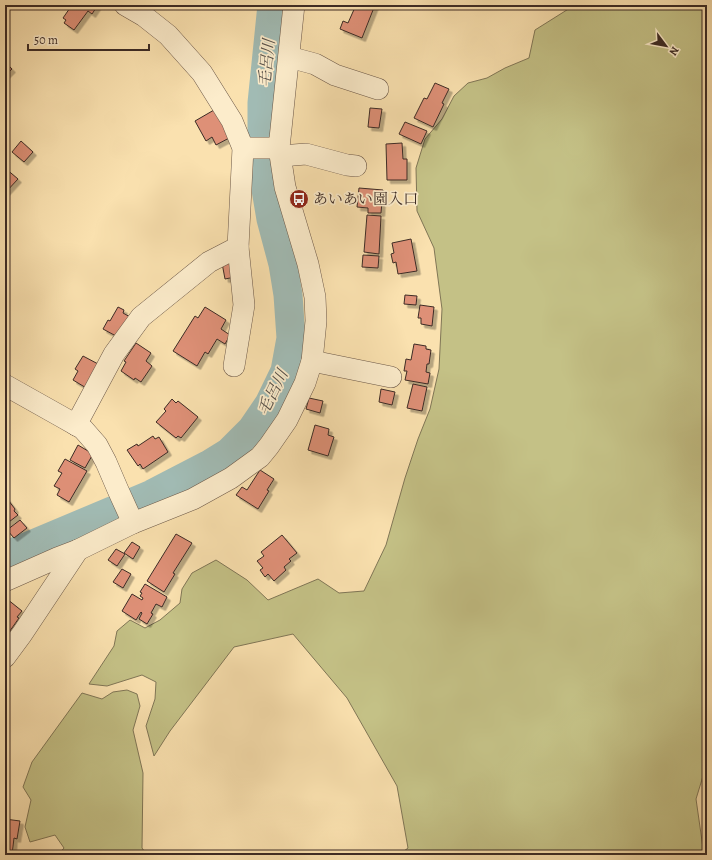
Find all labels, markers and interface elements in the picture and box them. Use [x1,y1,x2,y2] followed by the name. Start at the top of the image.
[28,26,149,52] scale bar
[646,26,686,66] north arrow
[34,32,58,48] text: 50 m
[254,36,281,88] water label: 毛呂川
[666,44,683,58] text: N
[288,188,310,210] bus stop icon: あいあい園入口
[313,189,418,209] place label: あいあい園入口
[252,364,294,419] water label: 毛呂川

